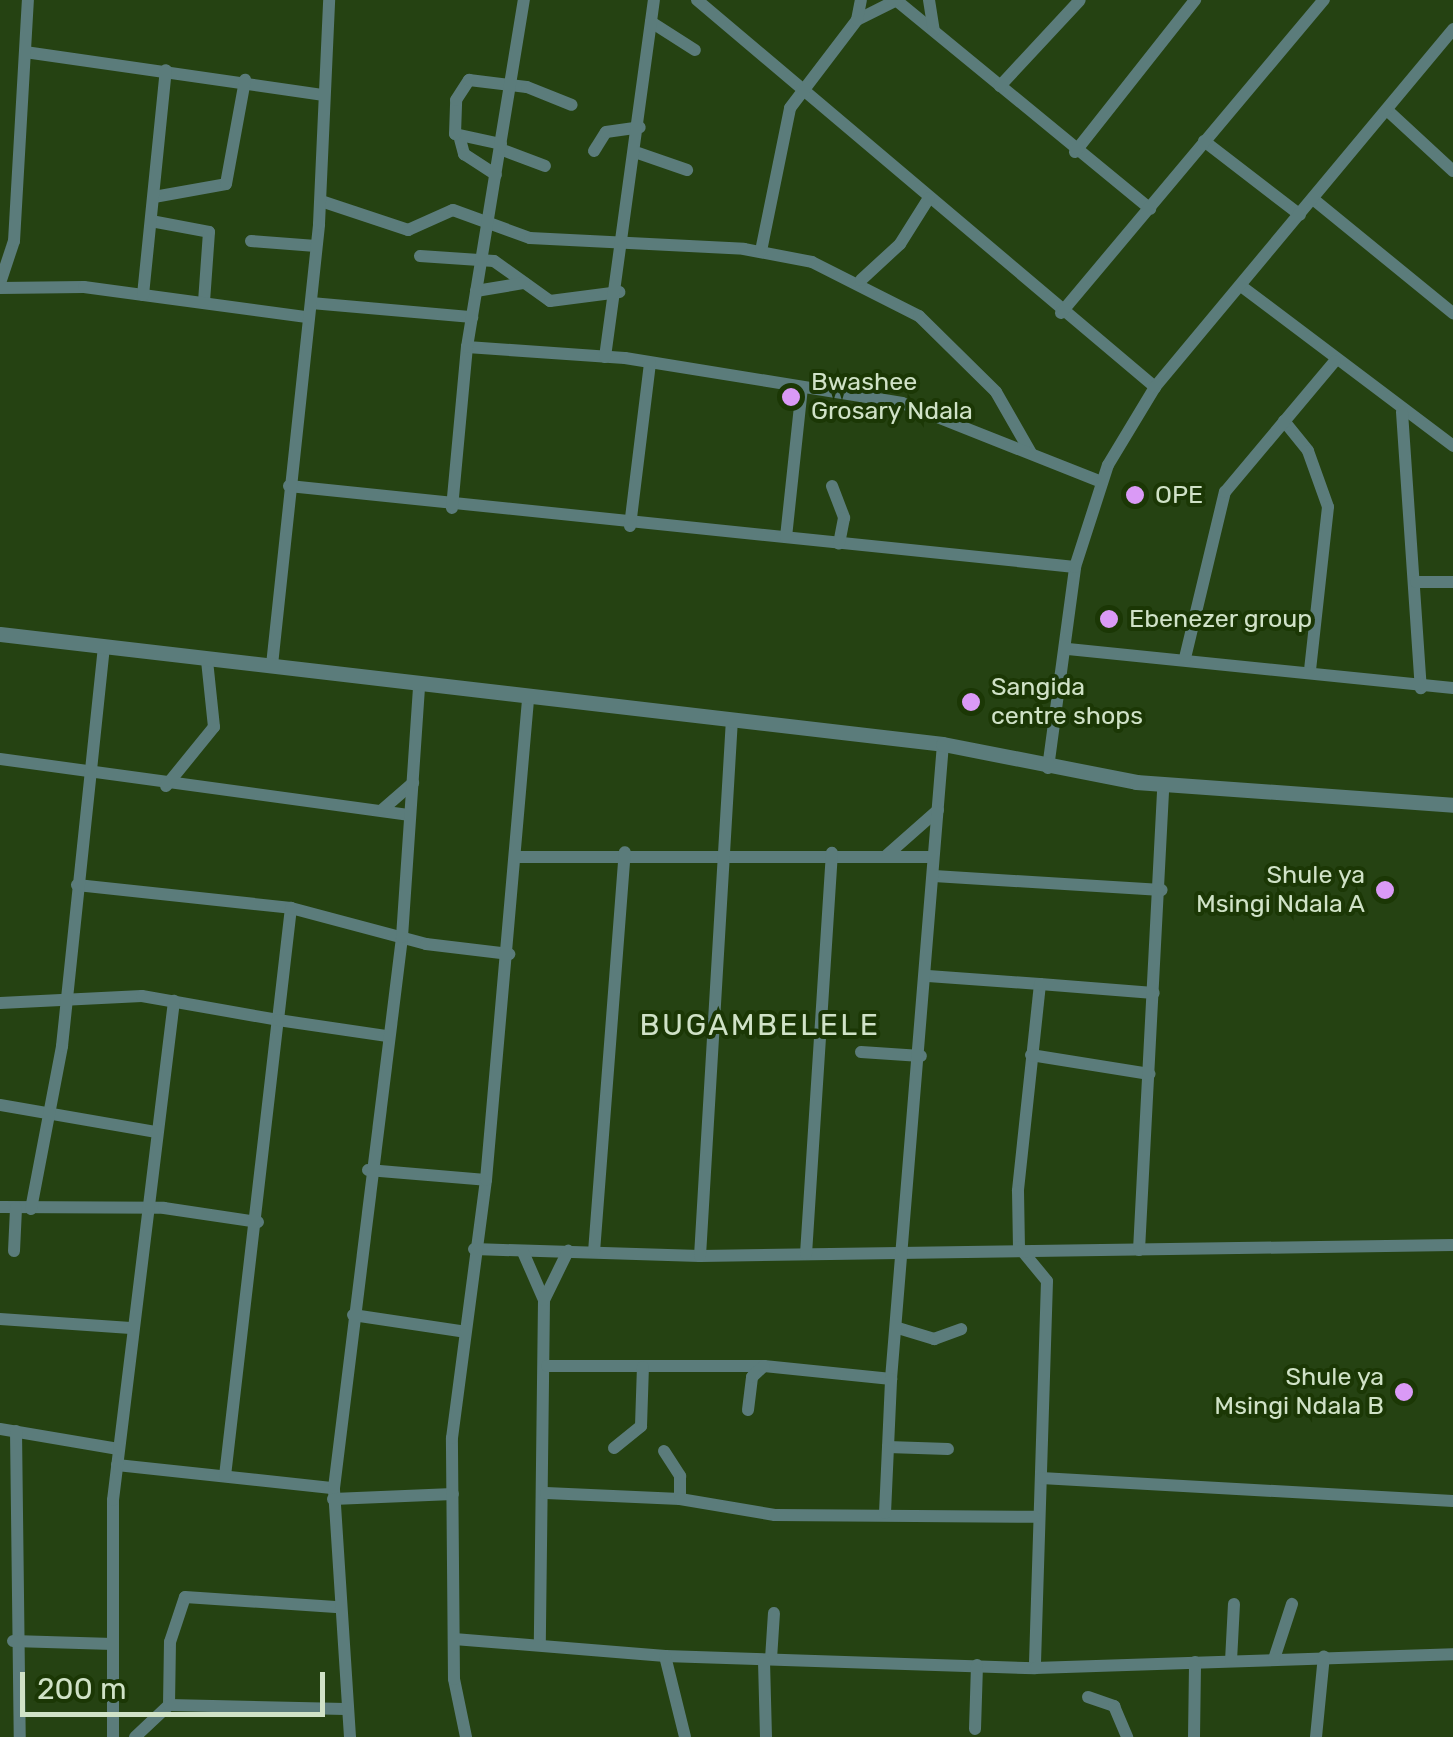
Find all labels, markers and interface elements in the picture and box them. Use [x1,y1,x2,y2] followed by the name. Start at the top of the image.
[811,368,974,427] place label: Bwashee Grosary Ndala
[780,386,802,408] marker: Bwashee Grosary Ndala
[1155,480,1203,510] place label: OPE
[1124,484,1146,506] marker: OPE
[1129,604,1313,634] place label: Ebenezer group
[1098,608,1120,630] marker: Ebenezer group
[991,673,1143,732] place label: Sangida centre shops
[960,691,982,713] marker: Sangida centre shops
[1195,861,1365,920] place label: Shule ya Msingi Ndala A
[1374,879,1396,901] marker: Shule ya Msingi Ndala A
[640,1007,880,1043] district label: BUGAMBELELE
[1214,1363,1384,1422] place label: Shule ya Msingi Ndala B
[1393,1381,1415,1403] marker: Shule ya Msingi Ndala B
[25,1652,330,1714] scale bar
[37,1671,127,1707] text: 200 m

